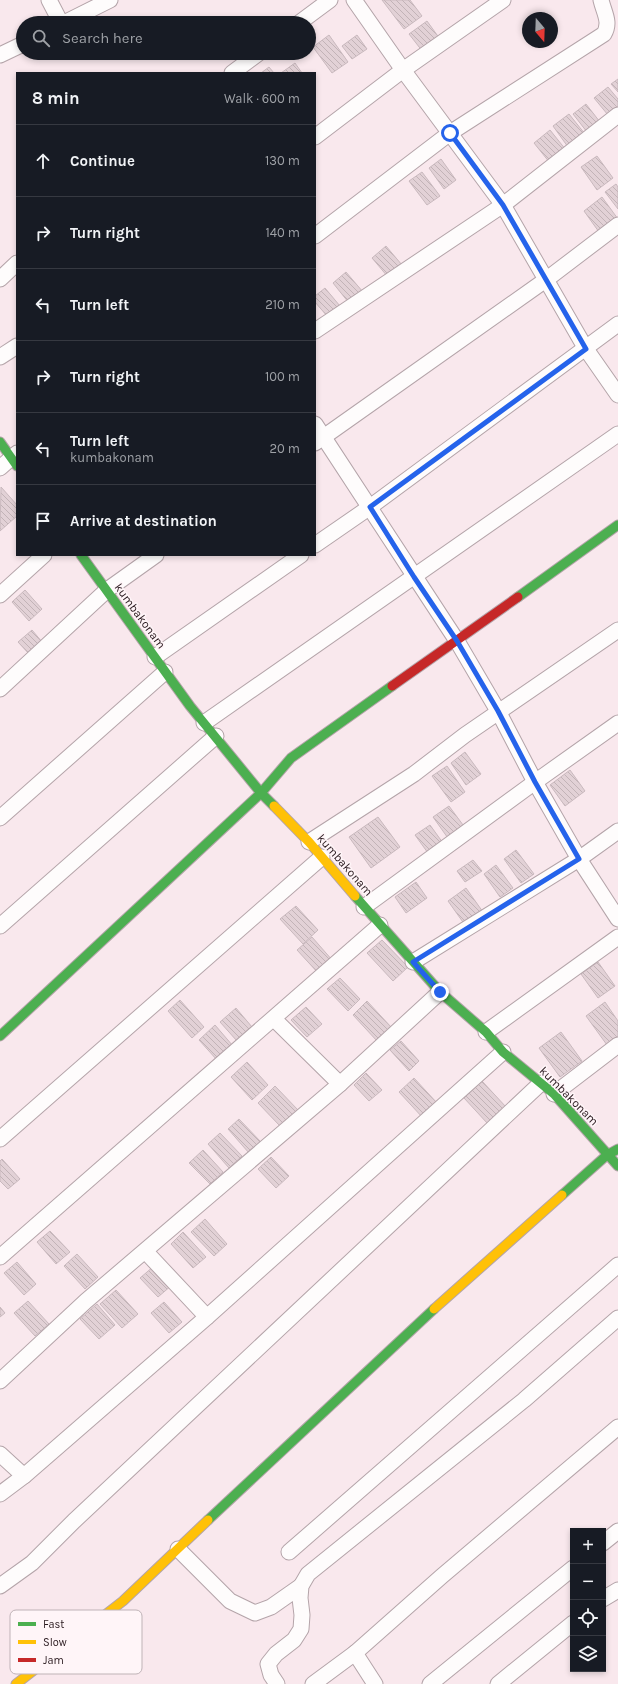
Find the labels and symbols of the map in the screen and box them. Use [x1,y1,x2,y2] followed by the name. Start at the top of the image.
[522,12,558,48] north arrow
[441,124,459,142] route start
[112,581,168,651] street label: kumbakonam
[314,831,376,899] street label: kumbakonam
[431,983,449,1001] route end
[537,1064,601,1128] street label: kumbakonam
[10,1610,142,1674] legend
[43,1618,64,1631] text: Fast
[43,1636,67,1649] text: Slow
[43,1654,64,1667] text: Jam

